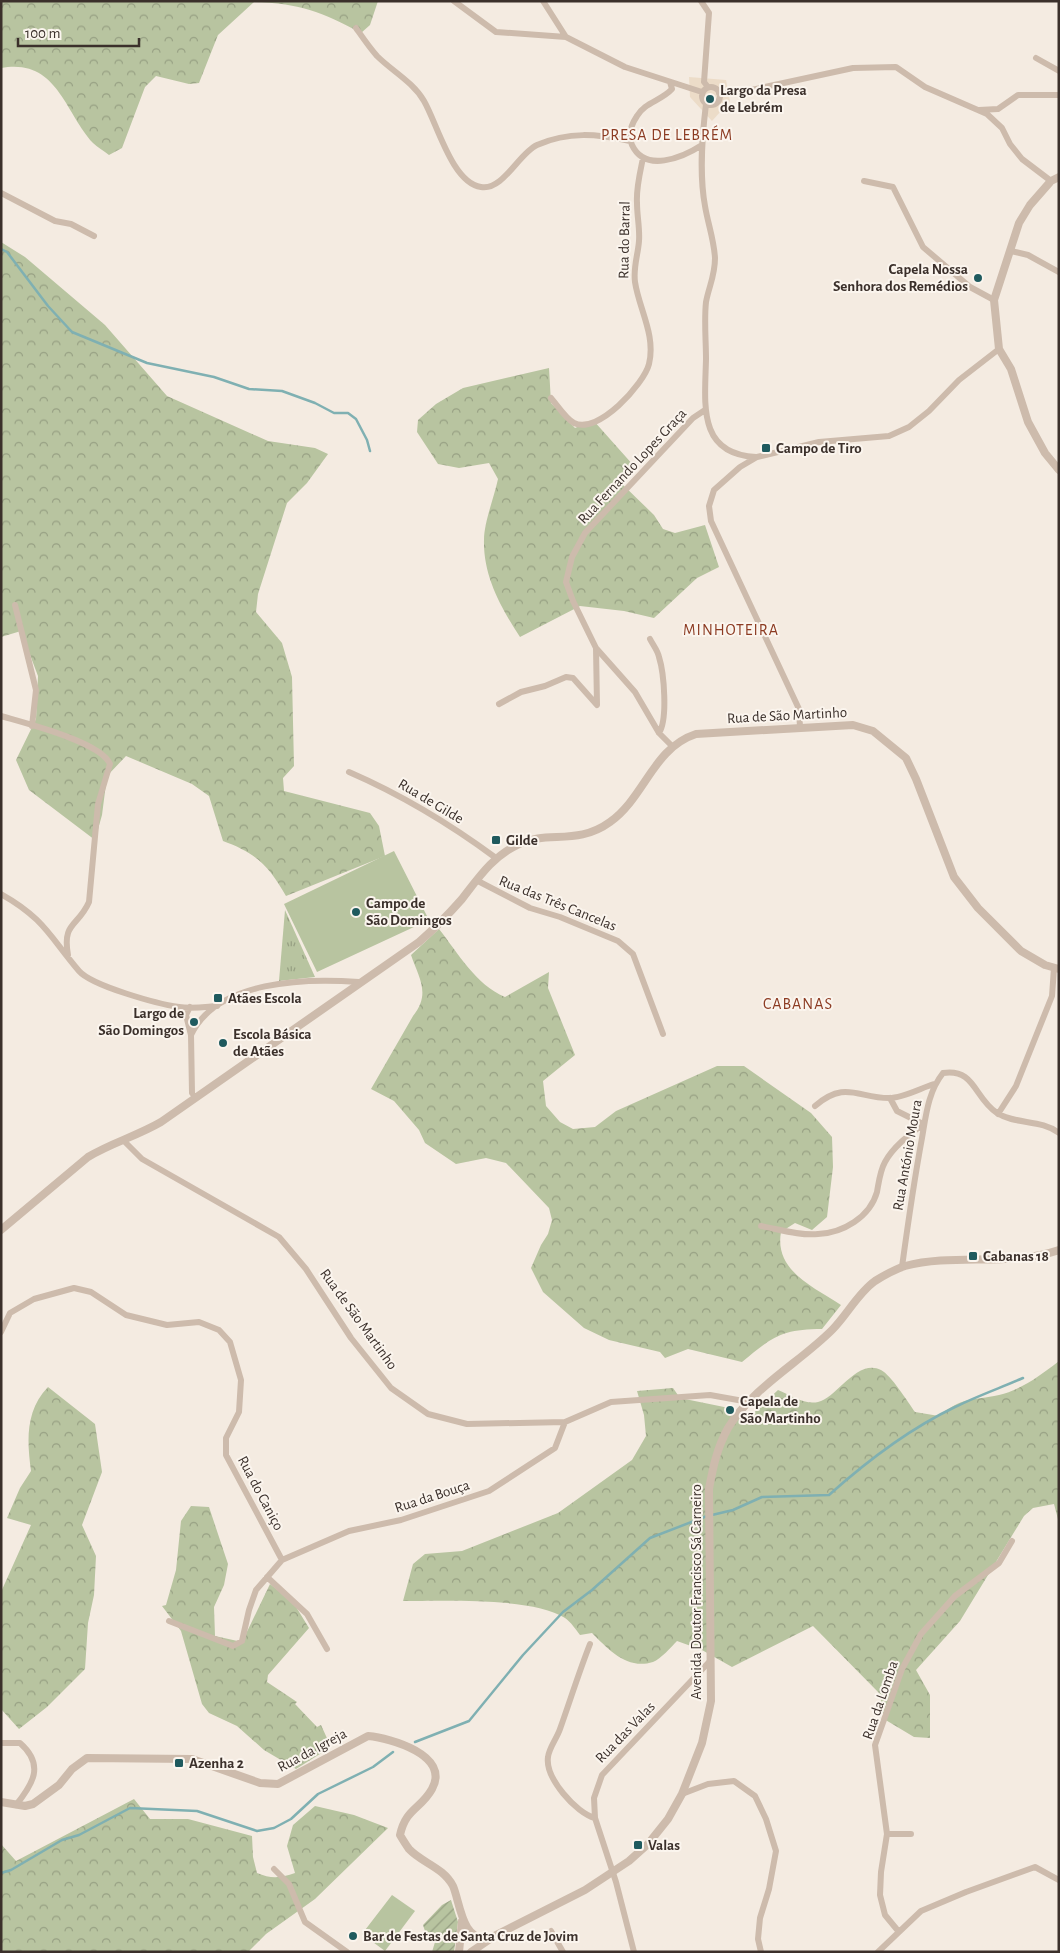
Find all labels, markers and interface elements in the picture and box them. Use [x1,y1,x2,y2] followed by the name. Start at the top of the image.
[18,15,139,47] scale bar
[25,26,60,41] text: 100 m
[720,83,807,115] place label: Largo da Presa de Lebrém
[704,93,716,105] marker: Largo da Presa de Lebrém
[601,125,733,143] district label: PRESA DE LEBRÉM
[616,201,633,279] street label: Rua do Barral
[833,262,968,294] place label: Capela Nossa Senhora dos Remédios
[972,272,984,284] marker: Capela Nossa Senhora dos Remédios
[575,406,690,527] street label: Rua Fernando Lopes Graça
[776,441,862,456] place label: Campo de Tiro
[760,442,772,454] marker: Campo de Tiro
[683,622,779,638] district label: MINHOTEIRA
[727,705,848,726] street label: Rua de São Martinho
[395,776,466,827] street label: Rua de Gilde
[506,833,538,848] place label: Gilde
[490,834,502,846] marker: Gilde
[497,873,619,934] street label: Rua das Três Cancelas
[366,896,452,928] place label: Campo de São Domingos
[350,906,362,918] marker: Campo de São Domingos
[228,991,302,1006] place label: Atães Escola
[212,992,224,1004] marker: Atães Escola
[763,996,833,1012] district label: CABANAS
[98,1006,184,1038] place label: Largo de São Domingos
[188,1016,200,1028] marker: Largo de São Domingos
[233,1027,311,1059] place label: Escola Básica de Atães
[217,1037,229,1049] marker: Escola Básica de Atães
[890,1098,925,1212] street label: Rua António Moura
[983,1249,1049,1264] place label: Cabanas 18
[967,1250,979,1262] marker: Cabanas 18
[317,1266,400,1372] street label: Rua de São Martinho
[740,1394,821,1426] place label: Capela de São Martinho
[724,1404,736,1416] marker: Capela de São Martinho
[235,1454,286,1533] street label: Rua do Caniço
[393,1477,471,1516] street label: Rua da Bouça
[689,1484,704,1700] street label: Avenida Doutor Francisco Sá Carneiro
[860,1659,901,1741] street label: Rua da Lomba
[593,1699,658,1766] street label: Rua das Valas
[275,1726,349,1775] street label: Rua da Igreja
[189,1756,244,1771] place label: Azenha 2
[173,1757,185,1769] marker: Azenha 2
[648,1838,680,1853] place label: Valas
[632,1839,644,1851] marker: Valas
[363,1929,578,1944] place label: Bar de Festas de Santa Cruz de Jovim
[347,1930,359,1942] marker: Bar de Festas de Santa Cruz de Jovim

